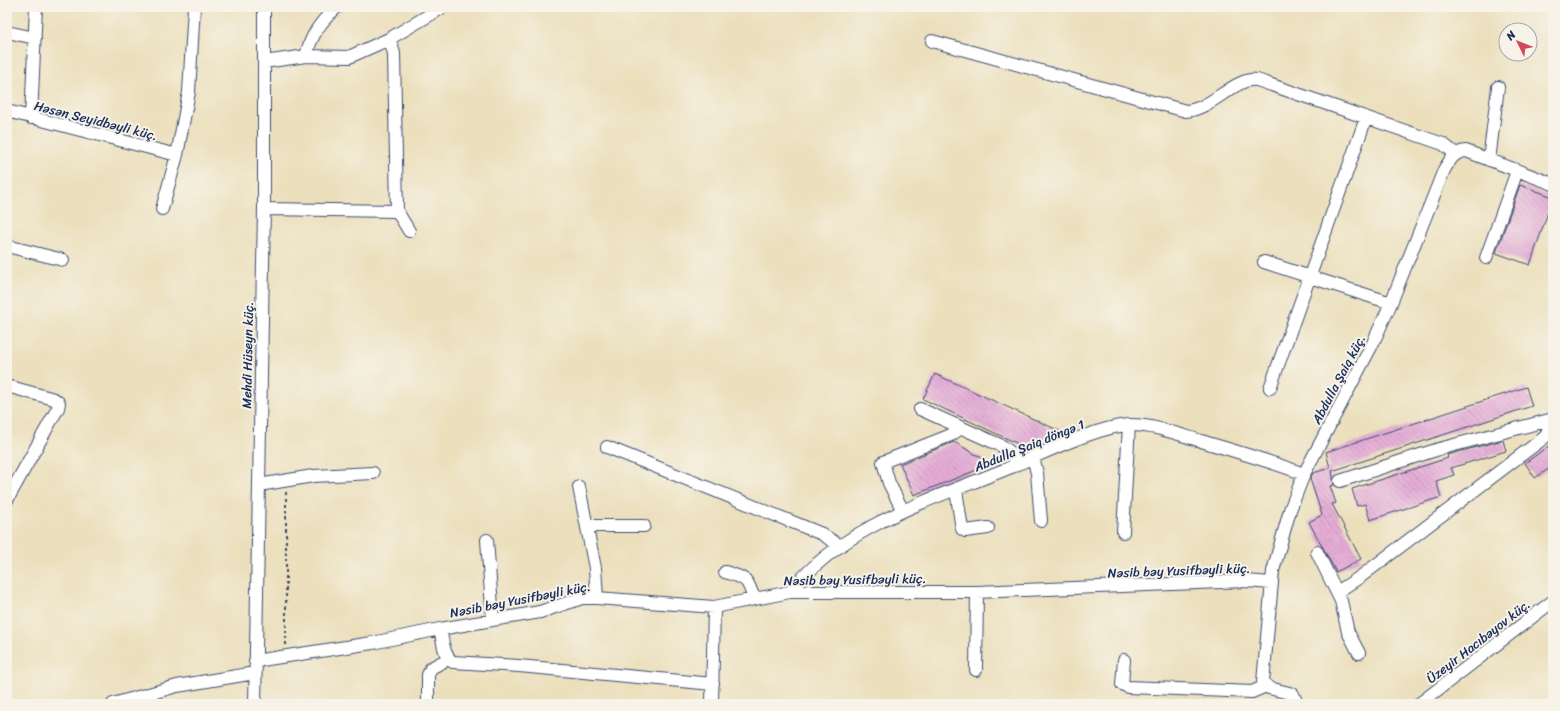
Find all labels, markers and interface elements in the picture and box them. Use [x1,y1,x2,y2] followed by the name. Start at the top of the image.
[1498,22,1538,62] north arrow
[1501,26,1521,46] text: N
[32,94,160,147] street label: Həsən Seyidbəyli küç.
[235,301,260,409] street label: Mehdi Hüseyn küç.
[1305,330,1372,429] street label: Abdulla Şaiq küç.
[969,413,1088,479] street label: Abdulla Şaiq döngə 1
[1107,557,1251,584] street label: Nəsib bəy Yusifbəyli küç.
[783,567,927,592] street label: Nəsib bəy Yusifbəyli küç.
[448,575,592,624] street label: Nəsib bəy Yusifbəyli küç.
[1421,593,1536,690] street label: Üzeyir Hacıbəyov küç.

